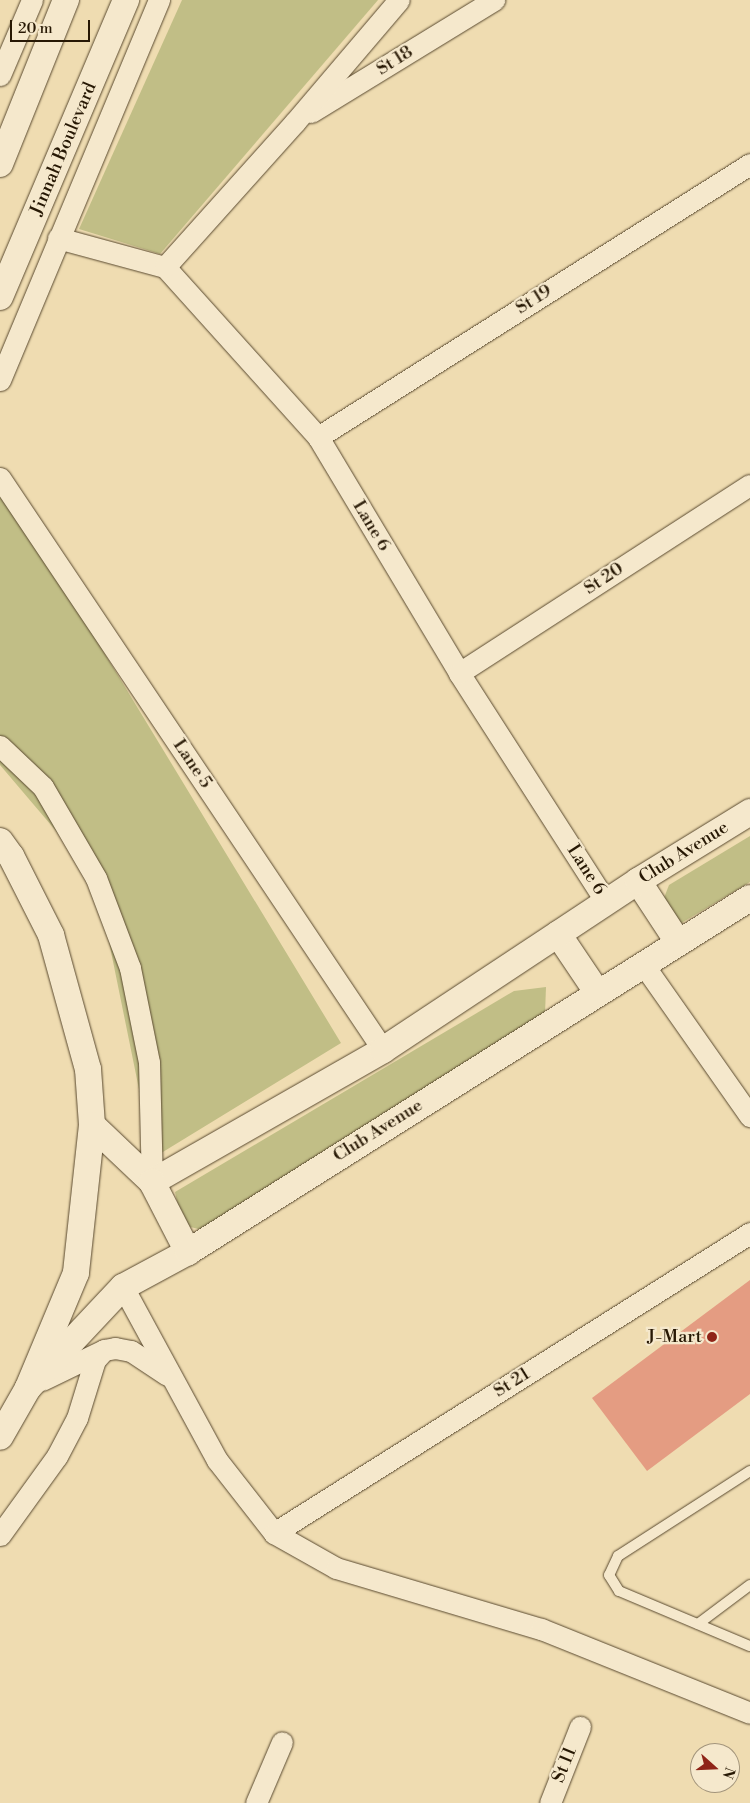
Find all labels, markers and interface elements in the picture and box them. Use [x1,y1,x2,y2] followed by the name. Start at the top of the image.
[12,10,92,42] scale bar
[18,19,53,38] text: 20 m
[373,42,417,80] street label: St 18
[26,79,102,219] street label: Jinnah Boulevard
[512,281,556,319] street label: St 19
[347,497,395,555] street label: Lane 6
[580,558,628,600] street label: St 20
[168,735,216,793] street label: Lane 5
[635,817,733,889] street label: Club Avenue
[562,841,610,899] street label: Lane 6
[329,1095,427,1167] street label: Club Avenue
[647,1326,702,1348] place label: J-Mart
[706,1331,718,1343] marker: J-Mart
[490,1364,534,1402] street label: St 21
[690,1743,740,1793] north arrow
[548,1744,582,1786] street label: St 11
[718,1764,739,1781] text: N

